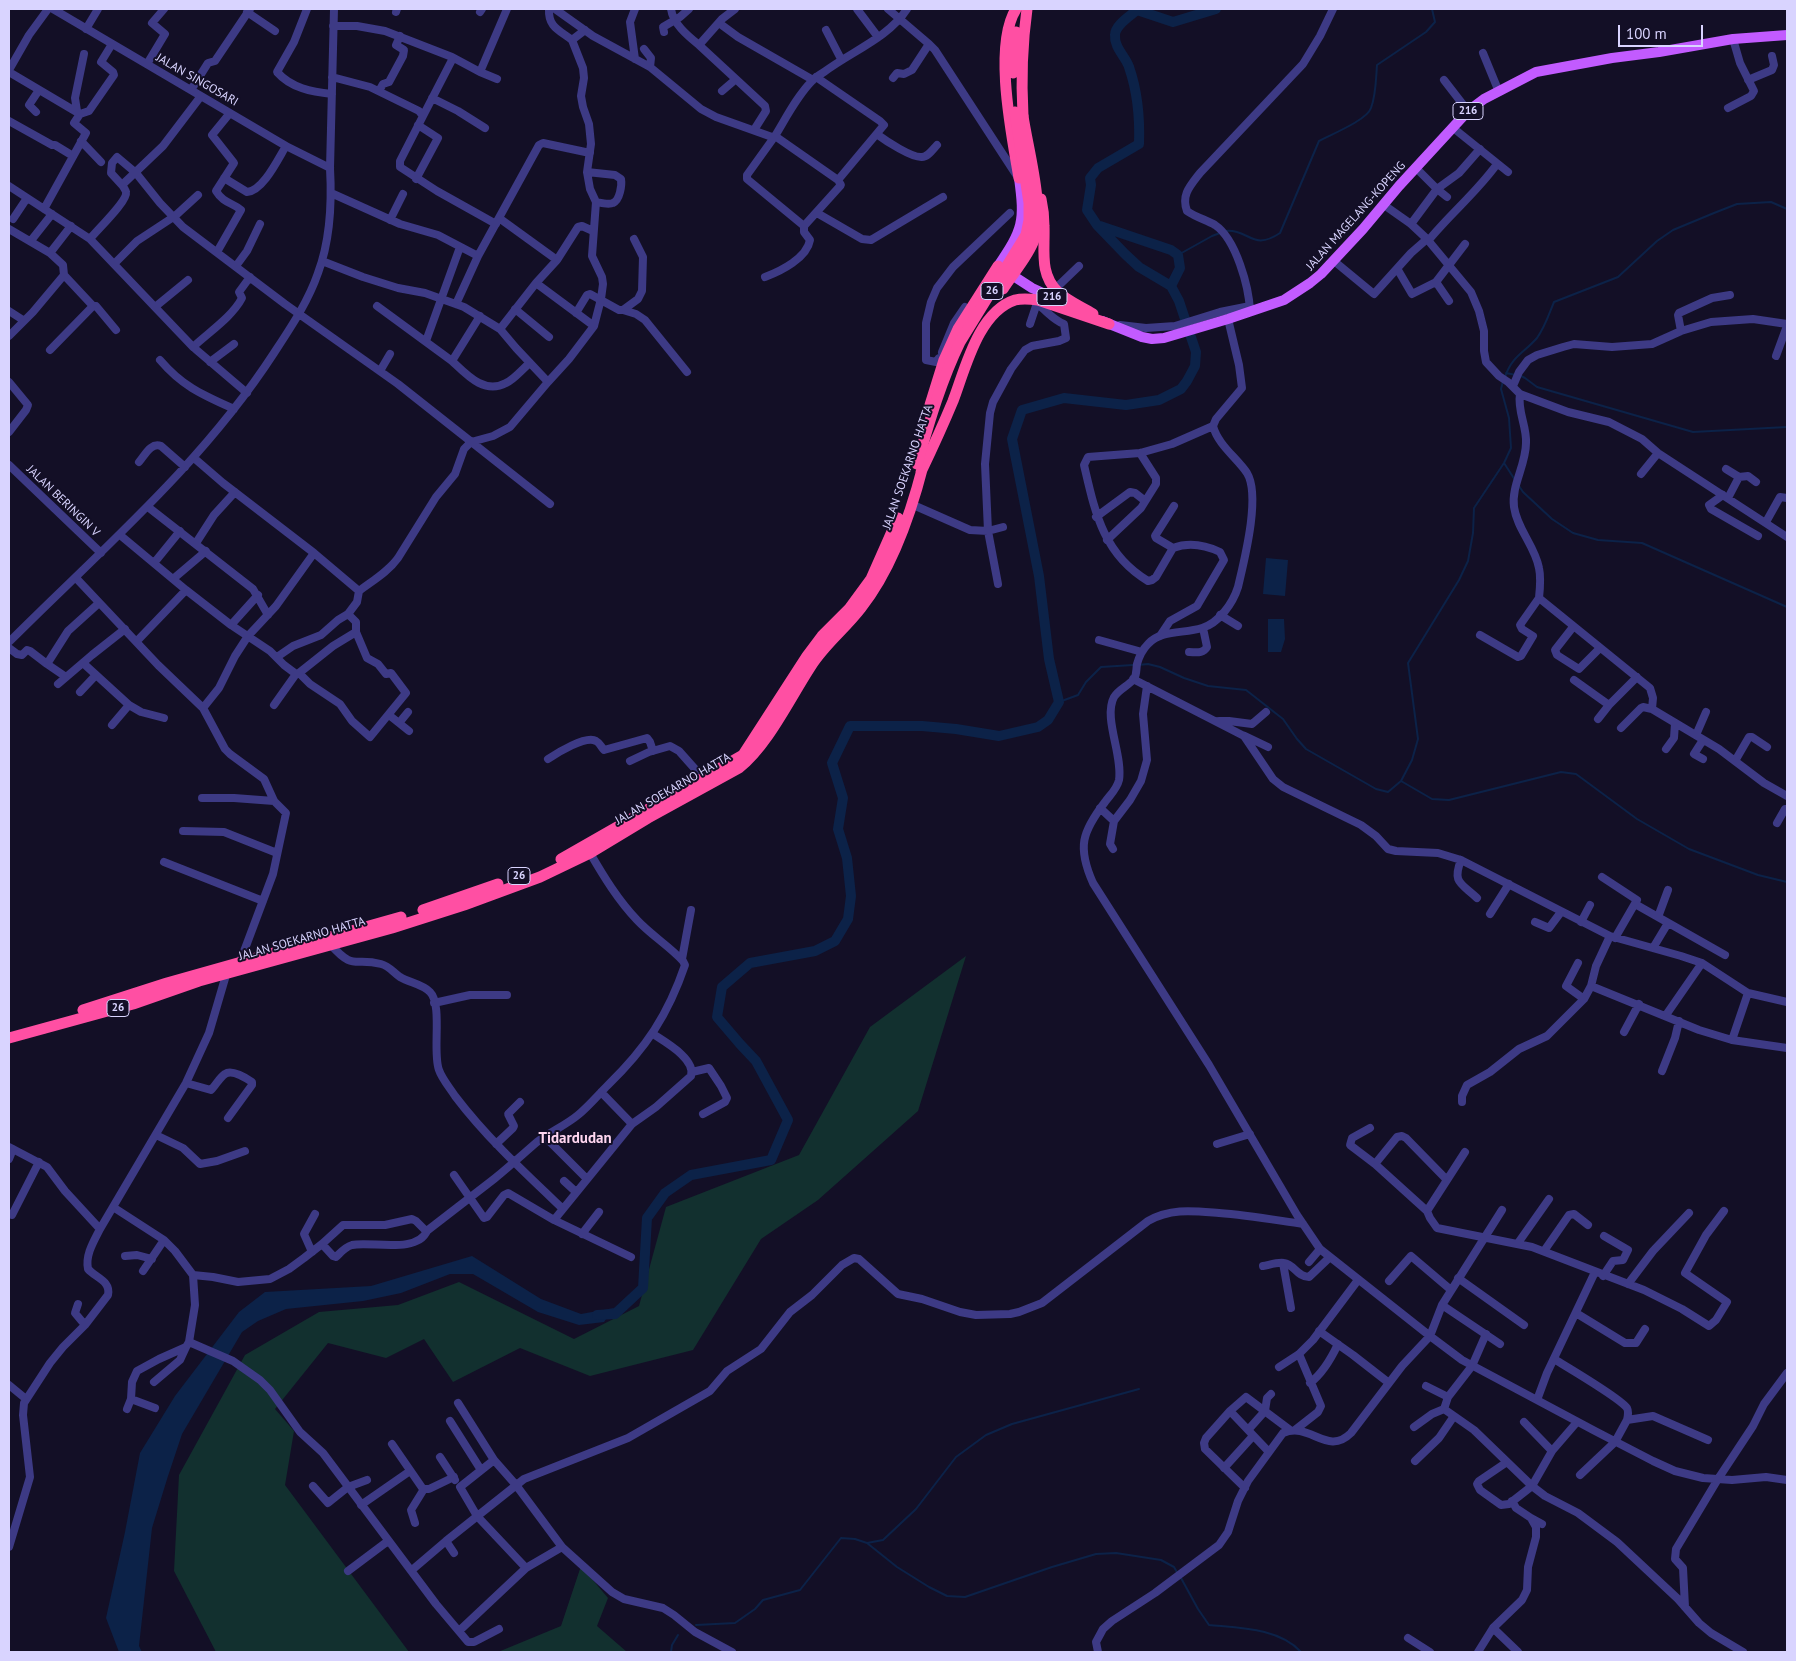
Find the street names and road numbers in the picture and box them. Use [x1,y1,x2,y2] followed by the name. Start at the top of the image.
[153,51,241,109] street label: JALAN SINGOSARI
[1453,102,1483,120] road number: 216
[1303,159,1409,273] street label: JALAN MAGELANG-KOPENG
[981,282,1003,300] road number: 26
[1037,288,1067,306] road number: 216
[880,403,936,531] street label: JALAN SOEKARNO HATTA
[23,462,103,540] street label: JALAN BERINGIN V
[613,750,733,828] street label: JALAN SOEKARNO HATTA
[508,868,530,884] road number: 26
[237,914,367,964] street label: JALAN SOEKARNO HATTA
[107,1000,129,1016] road number: 26

